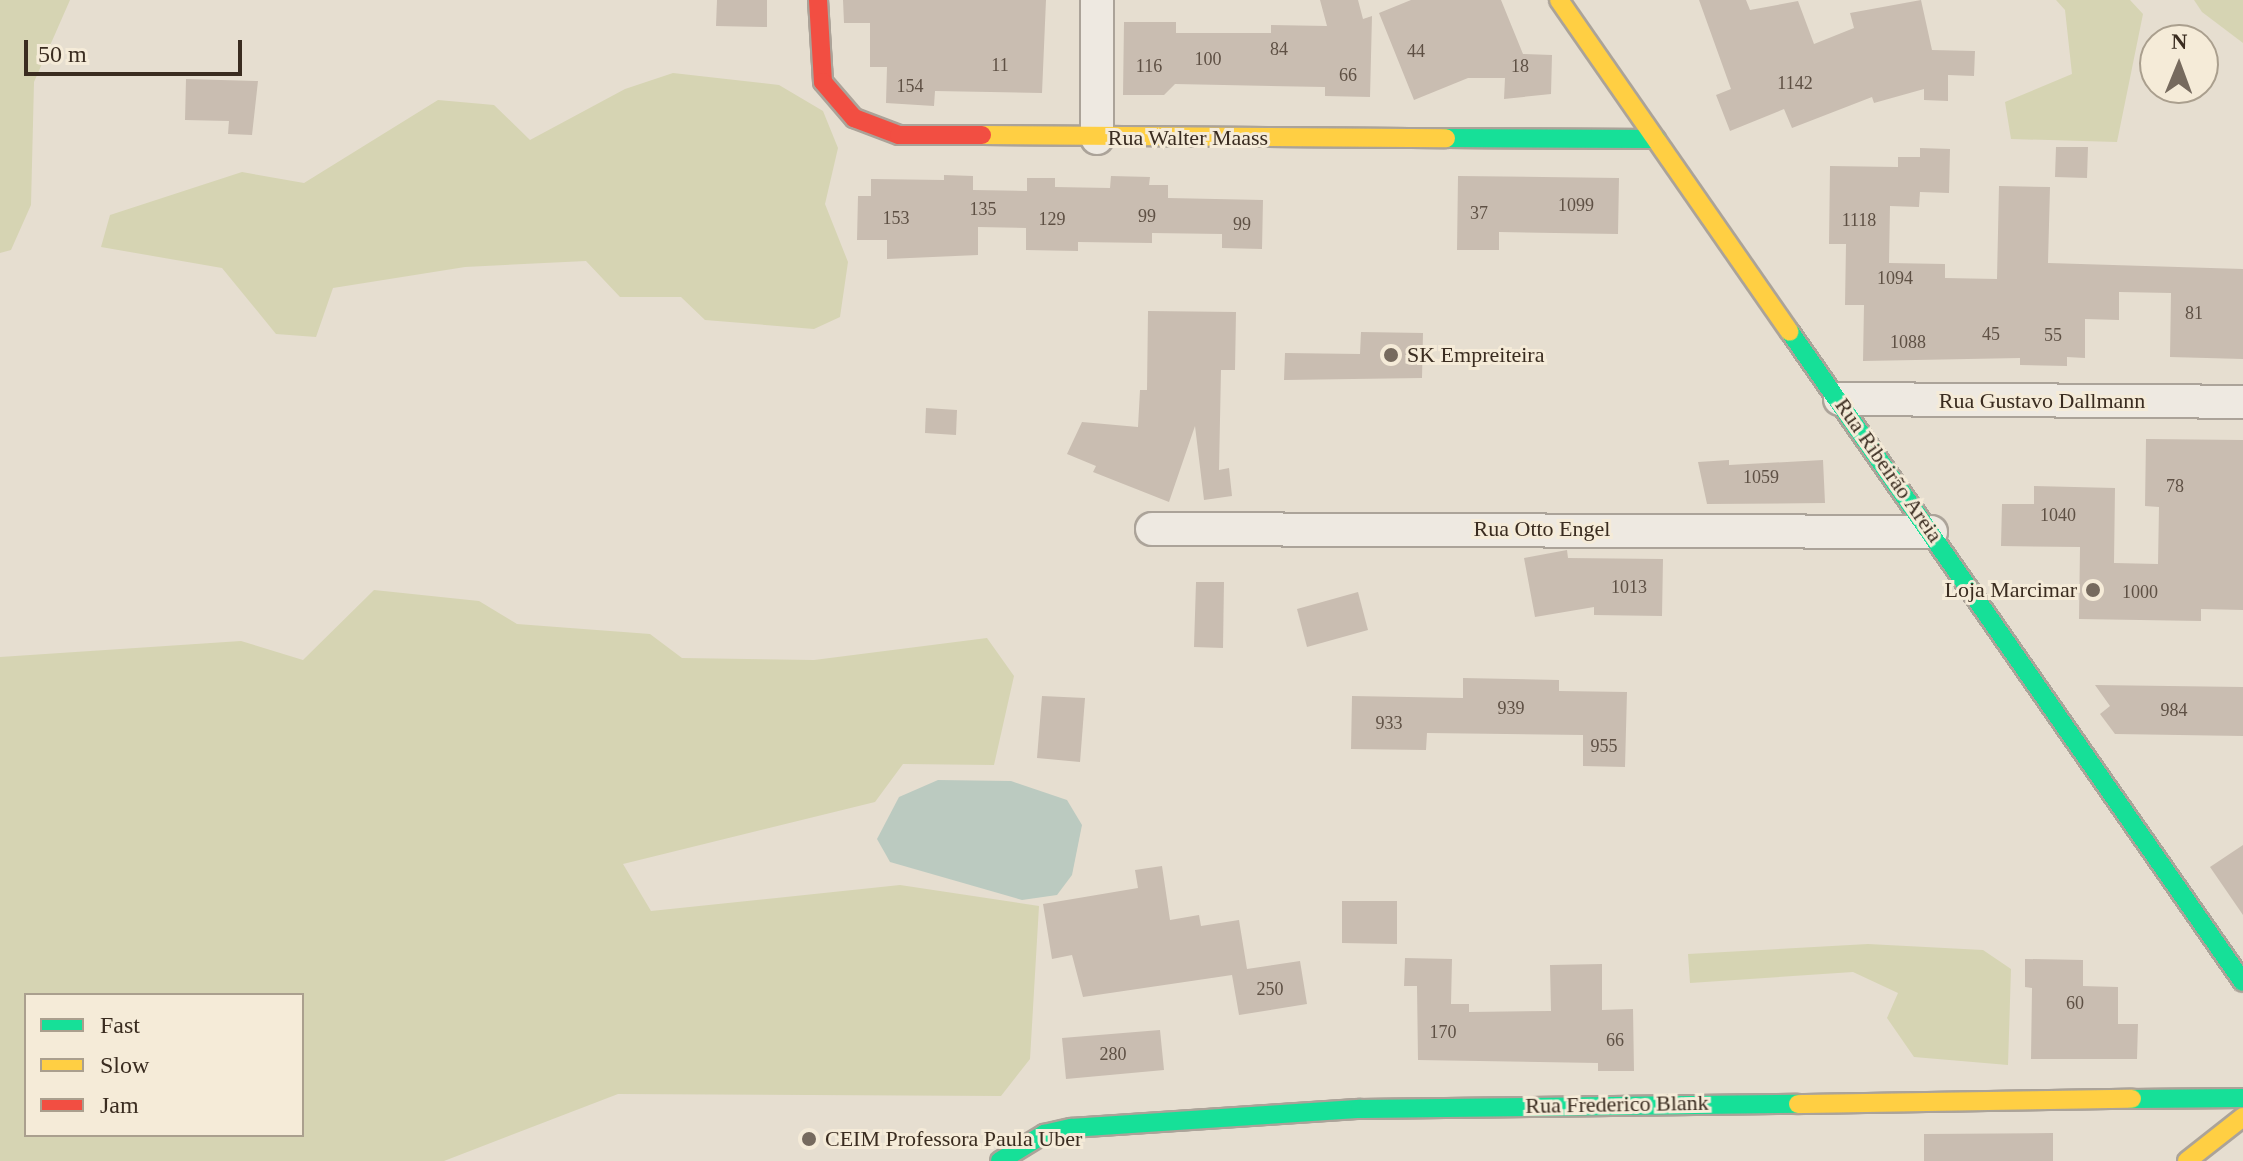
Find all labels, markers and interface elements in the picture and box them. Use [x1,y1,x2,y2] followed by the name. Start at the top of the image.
[28,24,246,74] scale bar
[2139,24,2219,104] north arrow
[2171,29,2188,54] text: N
[1270,38,1288,60] house number: 84
[1407,40,1425,62] house number: 44
[38,41,87,67] text: 50 m
[1194,48,1222,70] house number: 100
[991,54,1009,76] house number: 11
[1136,55,1162,77] house number: 116
[1511,55,1529,77] house number: 18
[1339,64,1357,86] house number: 66
[1777,72,1813,94] house number: 1142
[896,75,924,97] house number: 154
[1108,125,1268,151] street label: Rua Walter Maass
[1558,194,1594,216] house number: 1099
[970,198,996,220] house number: 135
[1470,202,1488,224] house number: 37
[1138,205,1156,227] house number: 99
[882,207,910,229] house number: 153
[1038,208,1066,230] house number: 129
[1842,209,1876,231] house number: 1118
[1233,213,1251,235] house number: 99
[1877,267,1913,289] house number: 1094
[2185,302,2203,324] house number: 81
[1982,323,2000,345] house number: 45
[2044,324,2062,346] house number: 55
[1890,331,1926,353] house number: 1088
[1407,342,1544,368] place label: SK Empreiteira
[1382,346,1400,364] marker: SK Empreiteira
[1939,388,2145,414] street label: Rua Gustavo Dallmann
[1829,392,1949,548] street label: Rua Ribeirão Areia
[1743,466,1779,488] house number: 1059
[2166,475,2184,497] house number: 78
[2040,504,2076,526] house number: 1040
[1474,516,1610,542] street label: Rua Otto Engel
[1611,576,1647,598] house number: 1013
[1944,577,2077,603] place label: Loja Marcimar
[2084,581,2102,599] marker: Loja Marcimar
[2122,581,2158,603] house number: 1000
[1498,697,1524,719] house number: 939
[2160,699,2188,721] house number: 984
[1376,712,1402,734] house number: 933
[1590,735,1618,757] house number: 955
[1256,978,1284,1000] house number: 250
[2066,992,2084,1014] house number: 60
[24,993,304,1137] legend
[100,1012,140,1038] text: Fast
[1430,1021,1456,1043] house number: 170
[1606,1029,1624,1051] house number: 66
[1100,1043,1126,1065] house number: 280
[100,1052,149,1078] text: Slow
[1525,1089,1709,1119] street label: Rua Frederico Blank
[100,1092,139,1118] text: Jam
[825,1126,1082,1152] place label: CEIM Professora Paula Uber
[800,1130,818,1148] marker: CEIM Professora Paula Uber

